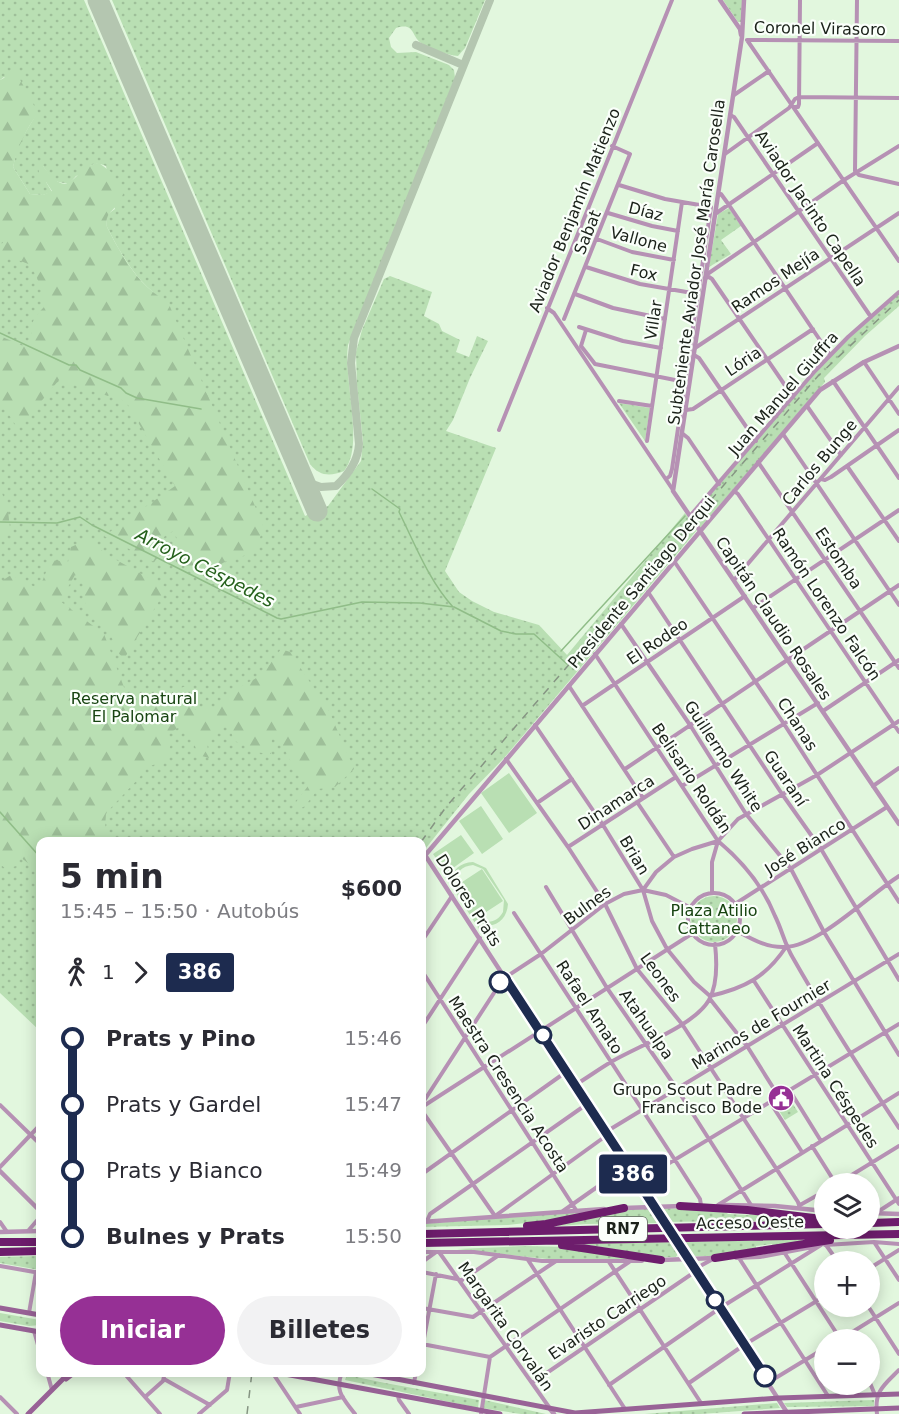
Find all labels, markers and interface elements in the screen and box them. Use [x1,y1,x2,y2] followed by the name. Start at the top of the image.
[754,18,886,39] street label: Coronel Virasoro
[664,98,729,426] street label: Subteniente Aviador José María Carosella
[525,105,624,315] street label: Aviador Benjamín Matienzo
[751,127,870,290] street label: Aviador Jacinto Capella
[627,198,665,225] street label: Díaz
[570,207,605,257] street label: Sabat
[608,223,669,256] street label: Vallone
[728,244,823,317] street label: Ramos Mejía
[628,260,659,285] street label: Fox
[641,298,666,341] street label: Villar
[724,328,842,460] street label: Juan Manuel Giuffra
[722,343,765,380] street label: Lória
[778,415,861,509] street label: Carlos Bunge
[564,493,719,672] street label: Presidente Santiago Derqui
[131,523,278,612] water label: Arroyo Céspedes
[768,524,885,684] street label: Ramón Lorenzo Falcón
[811,524,866,593] street label: Estomba
[712,533,835,704] street label: Capitán Claudio Rosales
[623,614,691,669] street label: El Rodeo
[71,689,197,726] park label: Reserva natural El Palomar
[773,694,822,754] street label: Chanas
[680,697,767,816] street label: Guillermo White
[648,720,735,837] street label: Belisario Roldán
[760,747,811,810] street label: Guaraní
[575,771,658,834] street label: Dinamarca
[760,814,849,879] street label: José Bianco
[616,832,654,878] street label: Brian
[432,851,505,950] street label: Dolores Prats
[60,857,164,896] text: 5 min
[341,876,402,901] text: $600
[560,882,615,929] street label: Bulnes
[60,899,299,923] text: 15:45 – 15:50 · Autobús
[670,901,758,938] park label: Plaza Atilio Cattaneo
[636,949,685,1006] street label: Leones
[60,956,93,989] icon: walk
[124,956,157,989] icon: forward
[552,957,627,1058] street label: Rafael Amato
[102,960,115,984] text: 1
[178,960,222,984] text: 386
[489,971,511,993] unlabelled marker
[688,975,835,1074] street label: Marinos de Fournier
[616,986,678,1063] street label: Atahualpa
[444,992,573,1176] street label: Maestra Cresencia Acosta
[789,1021,883,1152] street label: Martina Céspedes
[106,1026,256,1051] text: Prats y Pino
[344,1026,402,1050] text: 15:46
[534,1026,552,1044] unlabelled marker
[613,1080,762,1117] place label: Grupo Scout Padre Francisco Bode
[766,1083,796,1113] public building icon: Grupo Scout Padre Francisco Bode
[106,1092,261,1117] text: Prats y Gardel
[344,1092,402,1116] text: 15:47
[598,1154,668,1194] line badge: 386
[106,1158,263,1183] text: Prats y Bianco
[344,1158,402,1182] text: 15:49
[611,1162,655,1186] text: 386
[814,1173,880,1395] map controls
[814,1173,880,1239] button: layers
[696,1212,804,1233] street label: Acceso Oeste
[599,1217,647,1241] road number: RN7
[106,1224,285,1249] text: Bulnes y Prats
[344,1224,402,1248] text: 15:50
[814,1251,880,1317] button: +
[454,1258,557,1395] street label: Margarita Corvalán
[545,1271,670,1364] street label: Evaristo Carriego
[706,1291,724,1309] unlabelled marker
[60,1296,225,1365] button: Iniciar
[237,1296,402,1365] button: Billetes
[814,1329,880,1395] button: −
[754,1365,776,1387] unlabelled marker

